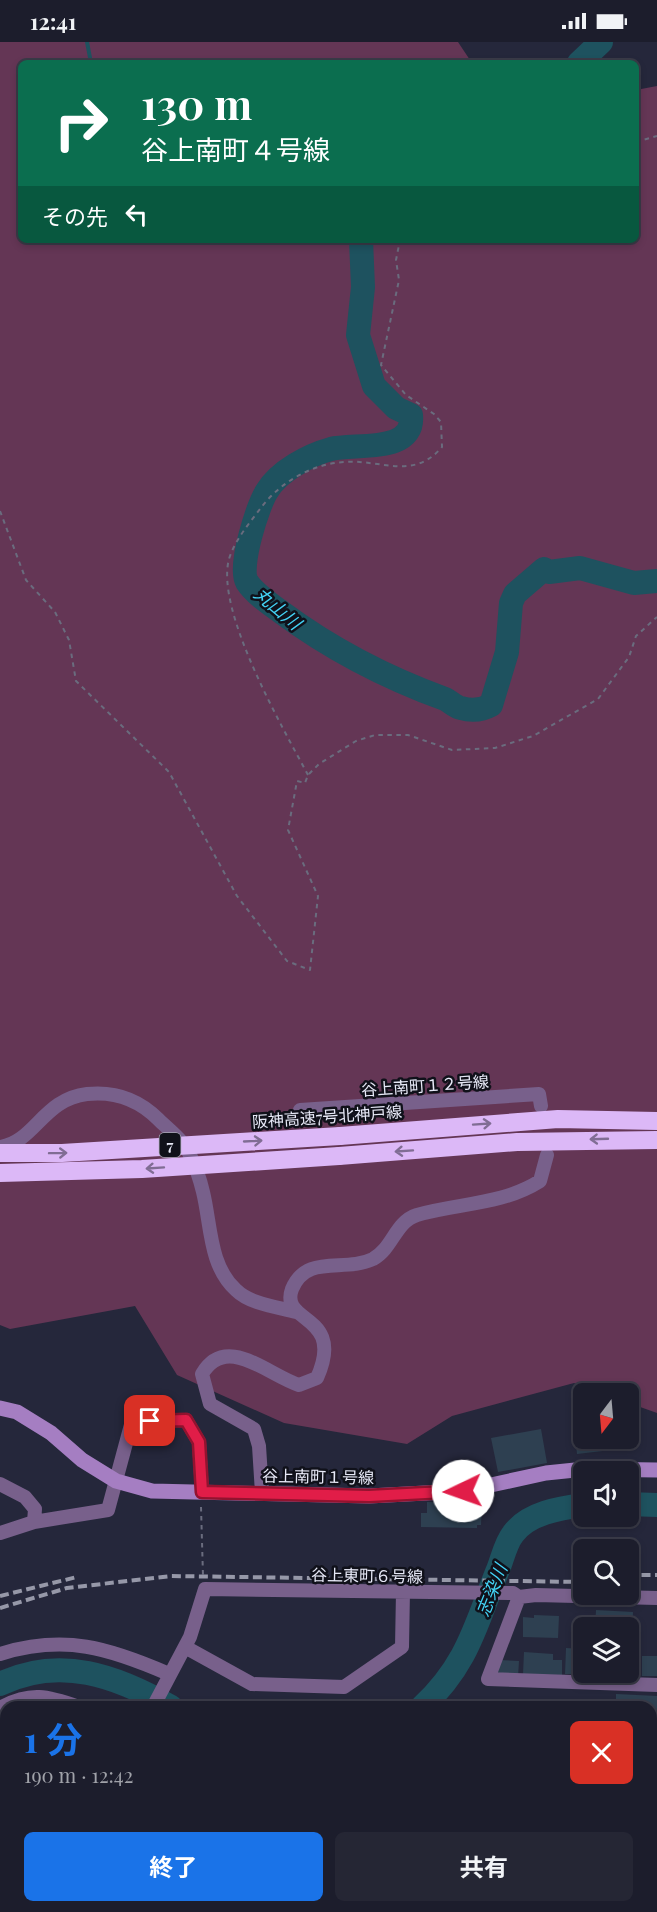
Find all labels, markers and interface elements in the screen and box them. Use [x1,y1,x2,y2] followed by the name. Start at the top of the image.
[30,6,76,36] text: 12:41
[141,75,252,131] text: 130 m
[42,84,120,162] icon: right
[141,131,330,167] text: 谷上南町４号線
[120,198,153,231] icon: left
[42,201,108,231] text: その先
[250,581,308,636] water label: 丸山川
[360,1070,490,1100] street label: 谷上南町１２号線
[251,1100,403,1132] street label: 阪神高速7号北神戸線
[471,1118,491,1129] one-way arrow
[160,1133,180,1157] road number: 7
[589,1134,609,1145] one-way arrow
[243,1135,263,1146] one-way arrow
[394,1145,414,1156] one-way arrow
[48,1147,68,1158] one-way arrow
[145,1162,165,1173] one-way arrow
[573,1383,639,1449] north arrow
[573,1383,639,1683] map controls
[124,1395,175,1446] pin
[133,1404,166,1437] icon: arrive
[431,1459,495,1523] position arrow
[573,1461,639,1527] button: sound
[262,1465,374,1487] street label: 谷上南町１号線
[573,1539,639,1605] button: search
[470,1559,513,1620] water label: 志染川
[311,1564,423,1586] street label: 谷上東町６号線
[573,1617,639,1683] button: layers
[24,1714,82,1762] text: 1 分
[570,1721,633,1784] button: close
[24,1761,133,1788] text: 190 m · 12:42
[24,1832,323,1901] button: 終了
[335,1832,633,1901] button: 共有

